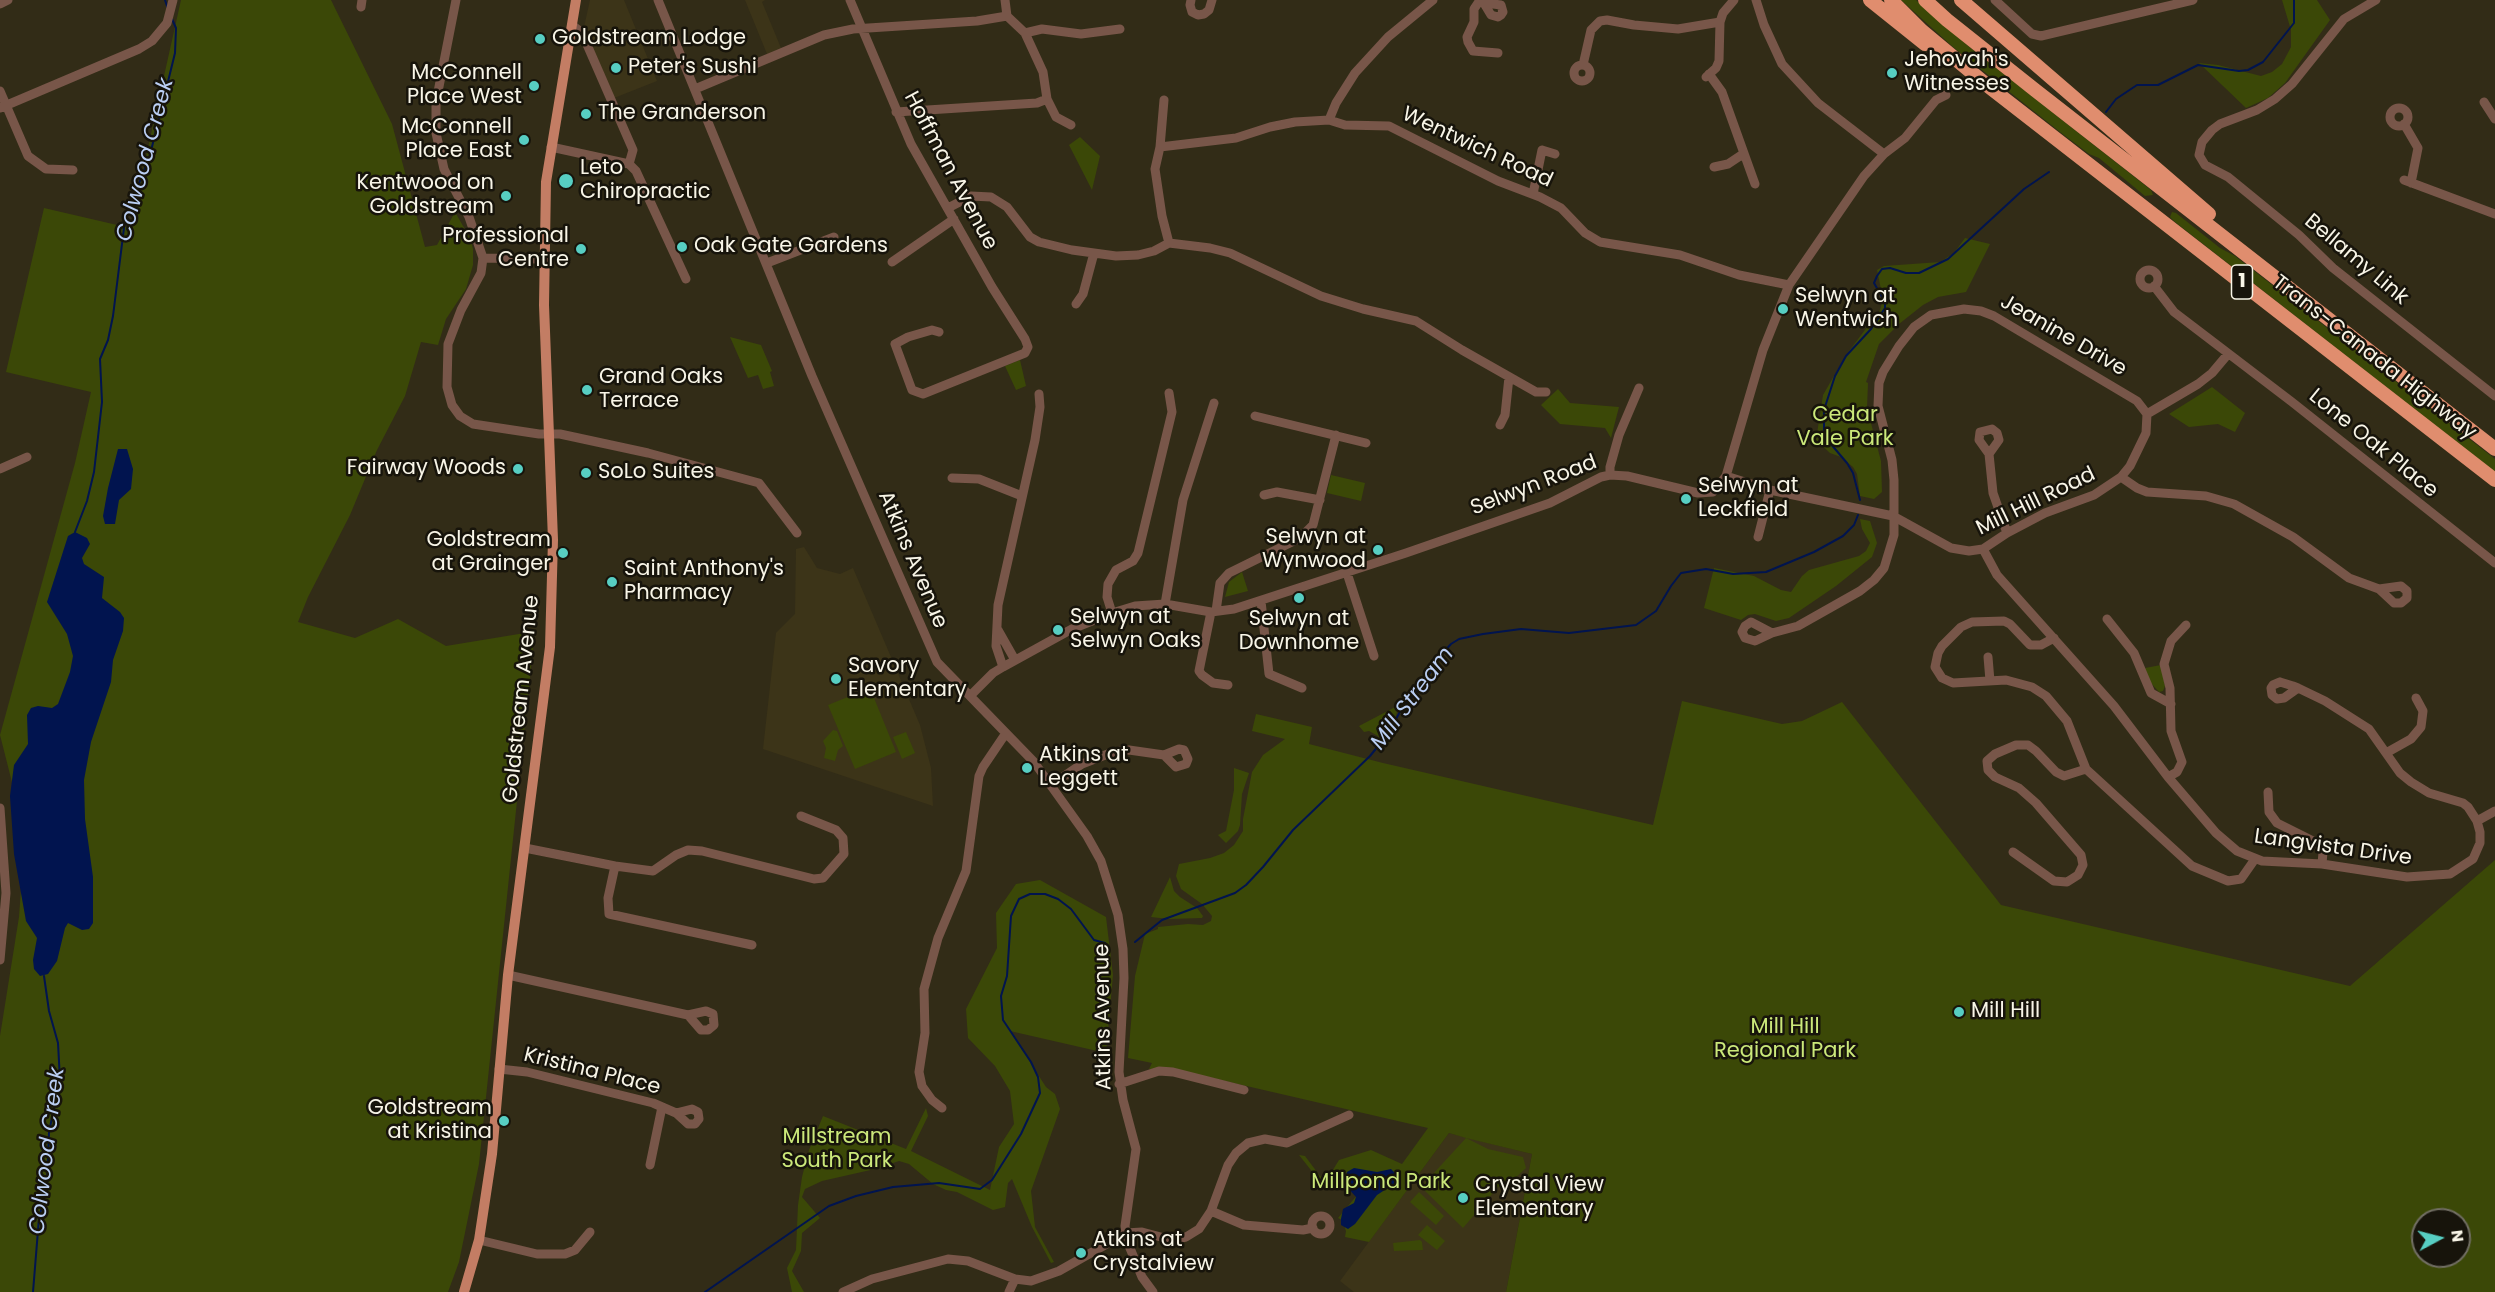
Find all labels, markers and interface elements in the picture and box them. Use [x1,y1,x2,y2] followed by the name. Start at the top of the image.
[552,26,746,52] place label: Goldstream Lodge
[533,32,547,46] marker: Goldstream Lodge
[1904,48,2010,98] place label: Jehovah's Witnesses
[628,55,757,81] place label: Peter's Sushi
[407,61,522,111] place label: McConnell Place West
[609,61,623,75] marker: Peter's Sushi
[1885,66,1899,80] marker: Jehovah's Witnesses
[112,75,180,245] water label: Colwood Creek
[527,79,541,93] marker: McConnell Place West
[898,88,1002,254] street label: Hoffman Avenue
[598,101,766,127] place label: The Granderson
[1398,102,1556,194] street label: Wentwich Road
[579,107,593,121] marker: The Granderson
[401,115,512,165] place label: McConnell Place East
[517,133,531,147] marker: McConnell Place East
[580,156,711,206] place label: Leto Chiropractic
[357,171,494,221] place label: Kentwood on Goldstream
[557,172,575,190] marker: Leto Chiropractic
[499,189,513,203] marker: Kentwood on Goldstream
[2299,209,2413,311] street label: Bellamy Link
[442,224,569,274] place label: Professional Centre
[694,234,888,260] place label: Oak Gate Gardens
[675,240,689,254] marker: Oak Gate Gardens
[574,242,588,256] marker: Professional Centre
[2232,265,2252,299] road number: 1
[2267,271,2481,445] street label: Trans-Canada Highway
[1795,284,1898,334] place label: Selwyn at Wentwich
[1995,290,2131,382] street label: Jeanine Drive
[1776,302,1790,316] marker: Selwyn at Wentwich
[599,365,723,415] place label: Grand Oaks Terrace
[580,383,594,397] marker: Grand Oaks Terrace
[2303,384,2443,504] street label: Lone Oak Place
[1796,403,1894,453] park label: Cedar Vale Park
[1467,450,1601,522] street label: Selwyn Road
[347,456,506,482] place label: Fairway Woods
[598,460,714,486] place label: SoLo Suites
[511,462,525,476] marker: Fairway Woods
[1972,462,2100,542] street label: Mill Hill Road
[579,466,593,480] marker: SoLo Suites
[1698,474,1798,524] place label: Selwyn at Leckfield
[872,488,952,632] street label: Atkins Avenue
[1679,492,1693,506] marker: Selwyn at Leckfield
[1262,525,1366,575] place label: Selwyn at Wynwood
[427,528,551,578] place label: Goldstream at Grainger
[1371,543,1385,557] marker: Selwyn at Wynwood
[556,546,570,560] marker: Goldstream at Grainger
[624,557,784,607] place label: Saint Anthony's Pharmacy
[605,575,619,589] marker: Saint Anthony's Pharmacy
[1292,591,1306,605] marker: Selwyn at Downhome
[499,594,545,804] street label: Goldstream Avenue
[1070,605,1201,655] place label: Selwyn at Selwyn Oaks
[1239,607,1359,657] place label: Selwyn at Downhome
[1051,623,1065,637] marker: Selwyn at Selwyn Oaks
[1366,642,1460,756] water label: Mill Stream
[848,654,967,704] place label: Savory Elementary
[829,672,843,686] marker: Savory Elementary
[1039,743,1129,793] place label: Atkins at Leggett
[1020,761,1034,775] marker: Atkins at Leggett
[2253,824,2413,872] street label: Langvista Drive
[1090,943,1118,1091] street label: Atkins Avenue
[1971,999,2040,1025] place label: Mill Hill
[1952,1005,1966,1019] marker: Mill Hill
[1714,1015,1856,1065] park label: Mill Hill Regional Park
[521,1043,663,1101] street label: Kristina Place
[25,1066,71,1236] water label: Colwood Creek
[368,1096,492,1146] place label: Goldstream at Kristina
[497,1114,511,1128] marker: Goldstream at Kristina
[782,1125,892,1175] park label: Millstream South Park
[1311,1170,1451,1196] park label: Millpond Park
[1475,1173,1604,1223] place label: Crystal View Elementary
[1456,1191,1470,1205] marker: Crystal View Elementary
[2411,1208,2471,1268] north arrow
[1093,1228,1214,1278] place label: Atkins at Crystalview
[2445,1229,2470,1243] text: N
[1074,1246,1088,1260] marker: Atkins at Crystalview

